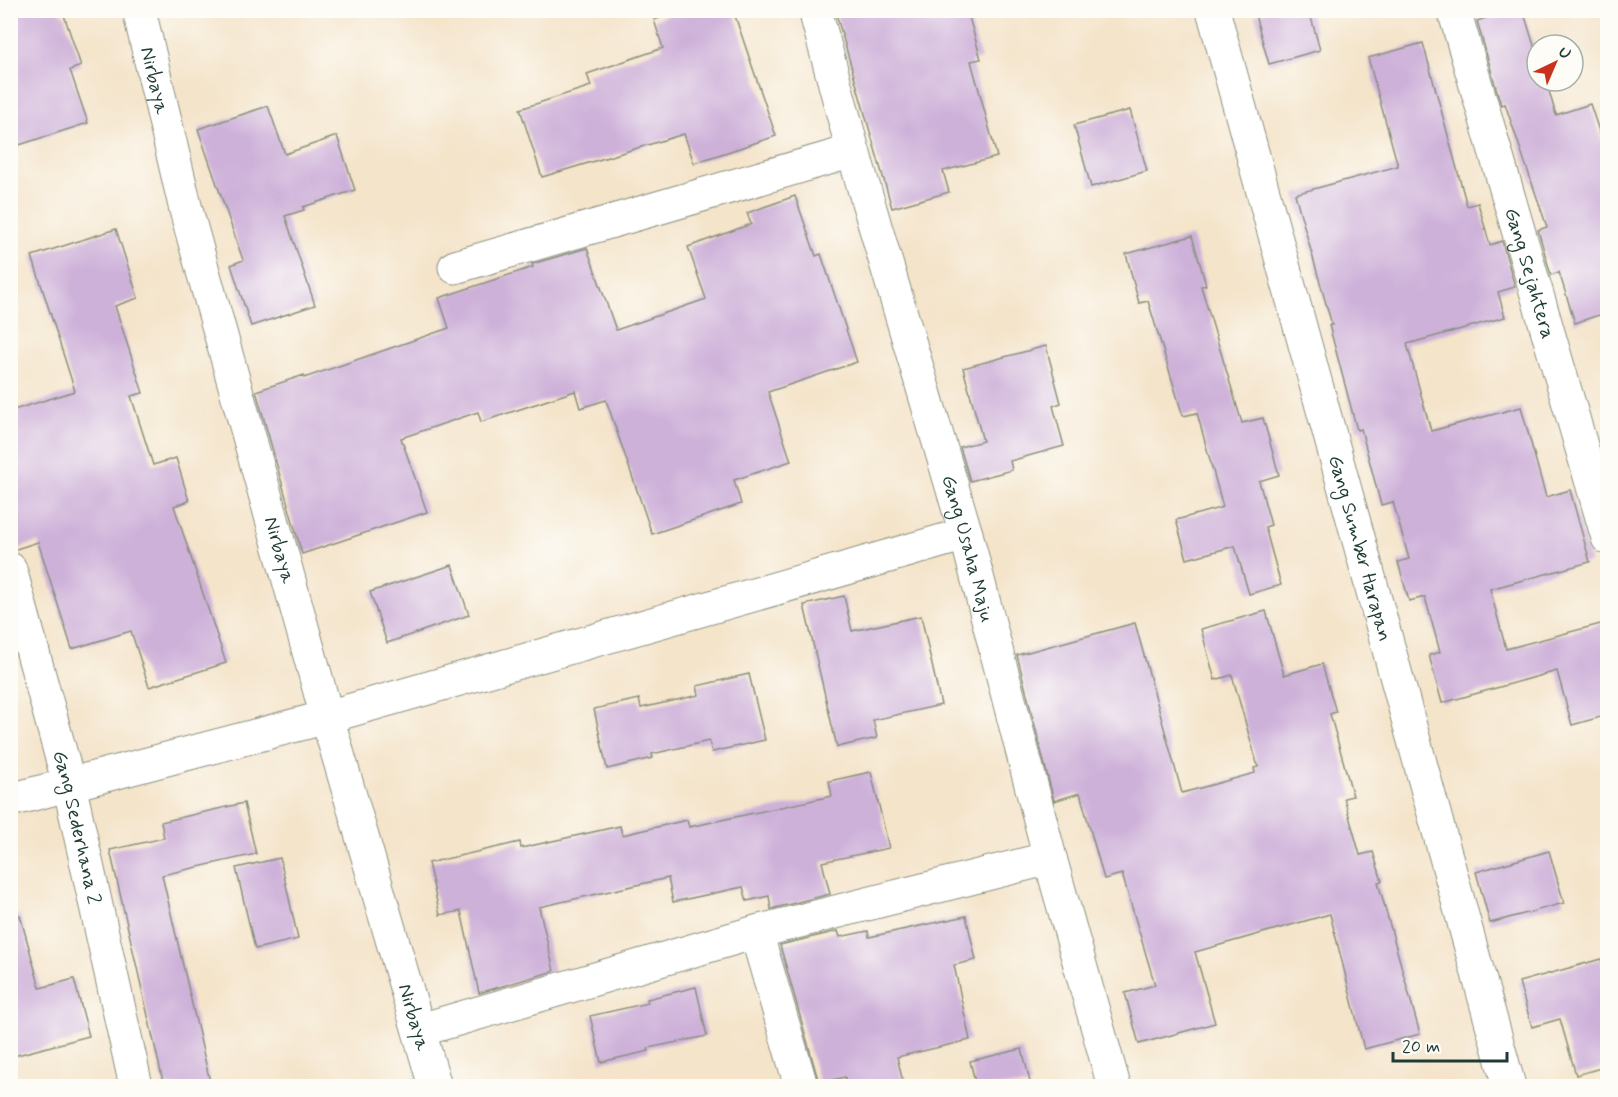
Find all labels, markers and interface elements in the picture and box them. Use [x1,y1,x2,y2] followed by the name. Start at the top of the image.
[1525,33,1585,93] north arrow
[1553,42,1575,64] text: U
[133,44,175,118] street label: Nirbaya
[1497,205,1561,342] street label: Gang Sejahtera
[1321,452,1398,645] street label: Gang Sumber Harapan
[934,472,1000,625] street label: Gang Usaha Maju
[257,514,301,587] street label: Nirbaya
[45,748,107,907] street label: Gang Sederhana 2
[391,981,436,1055] street label: Nirbaya
[1393,1025,1507,1063] scale bar
[1402,1035,1440,1059] text: 20 m

